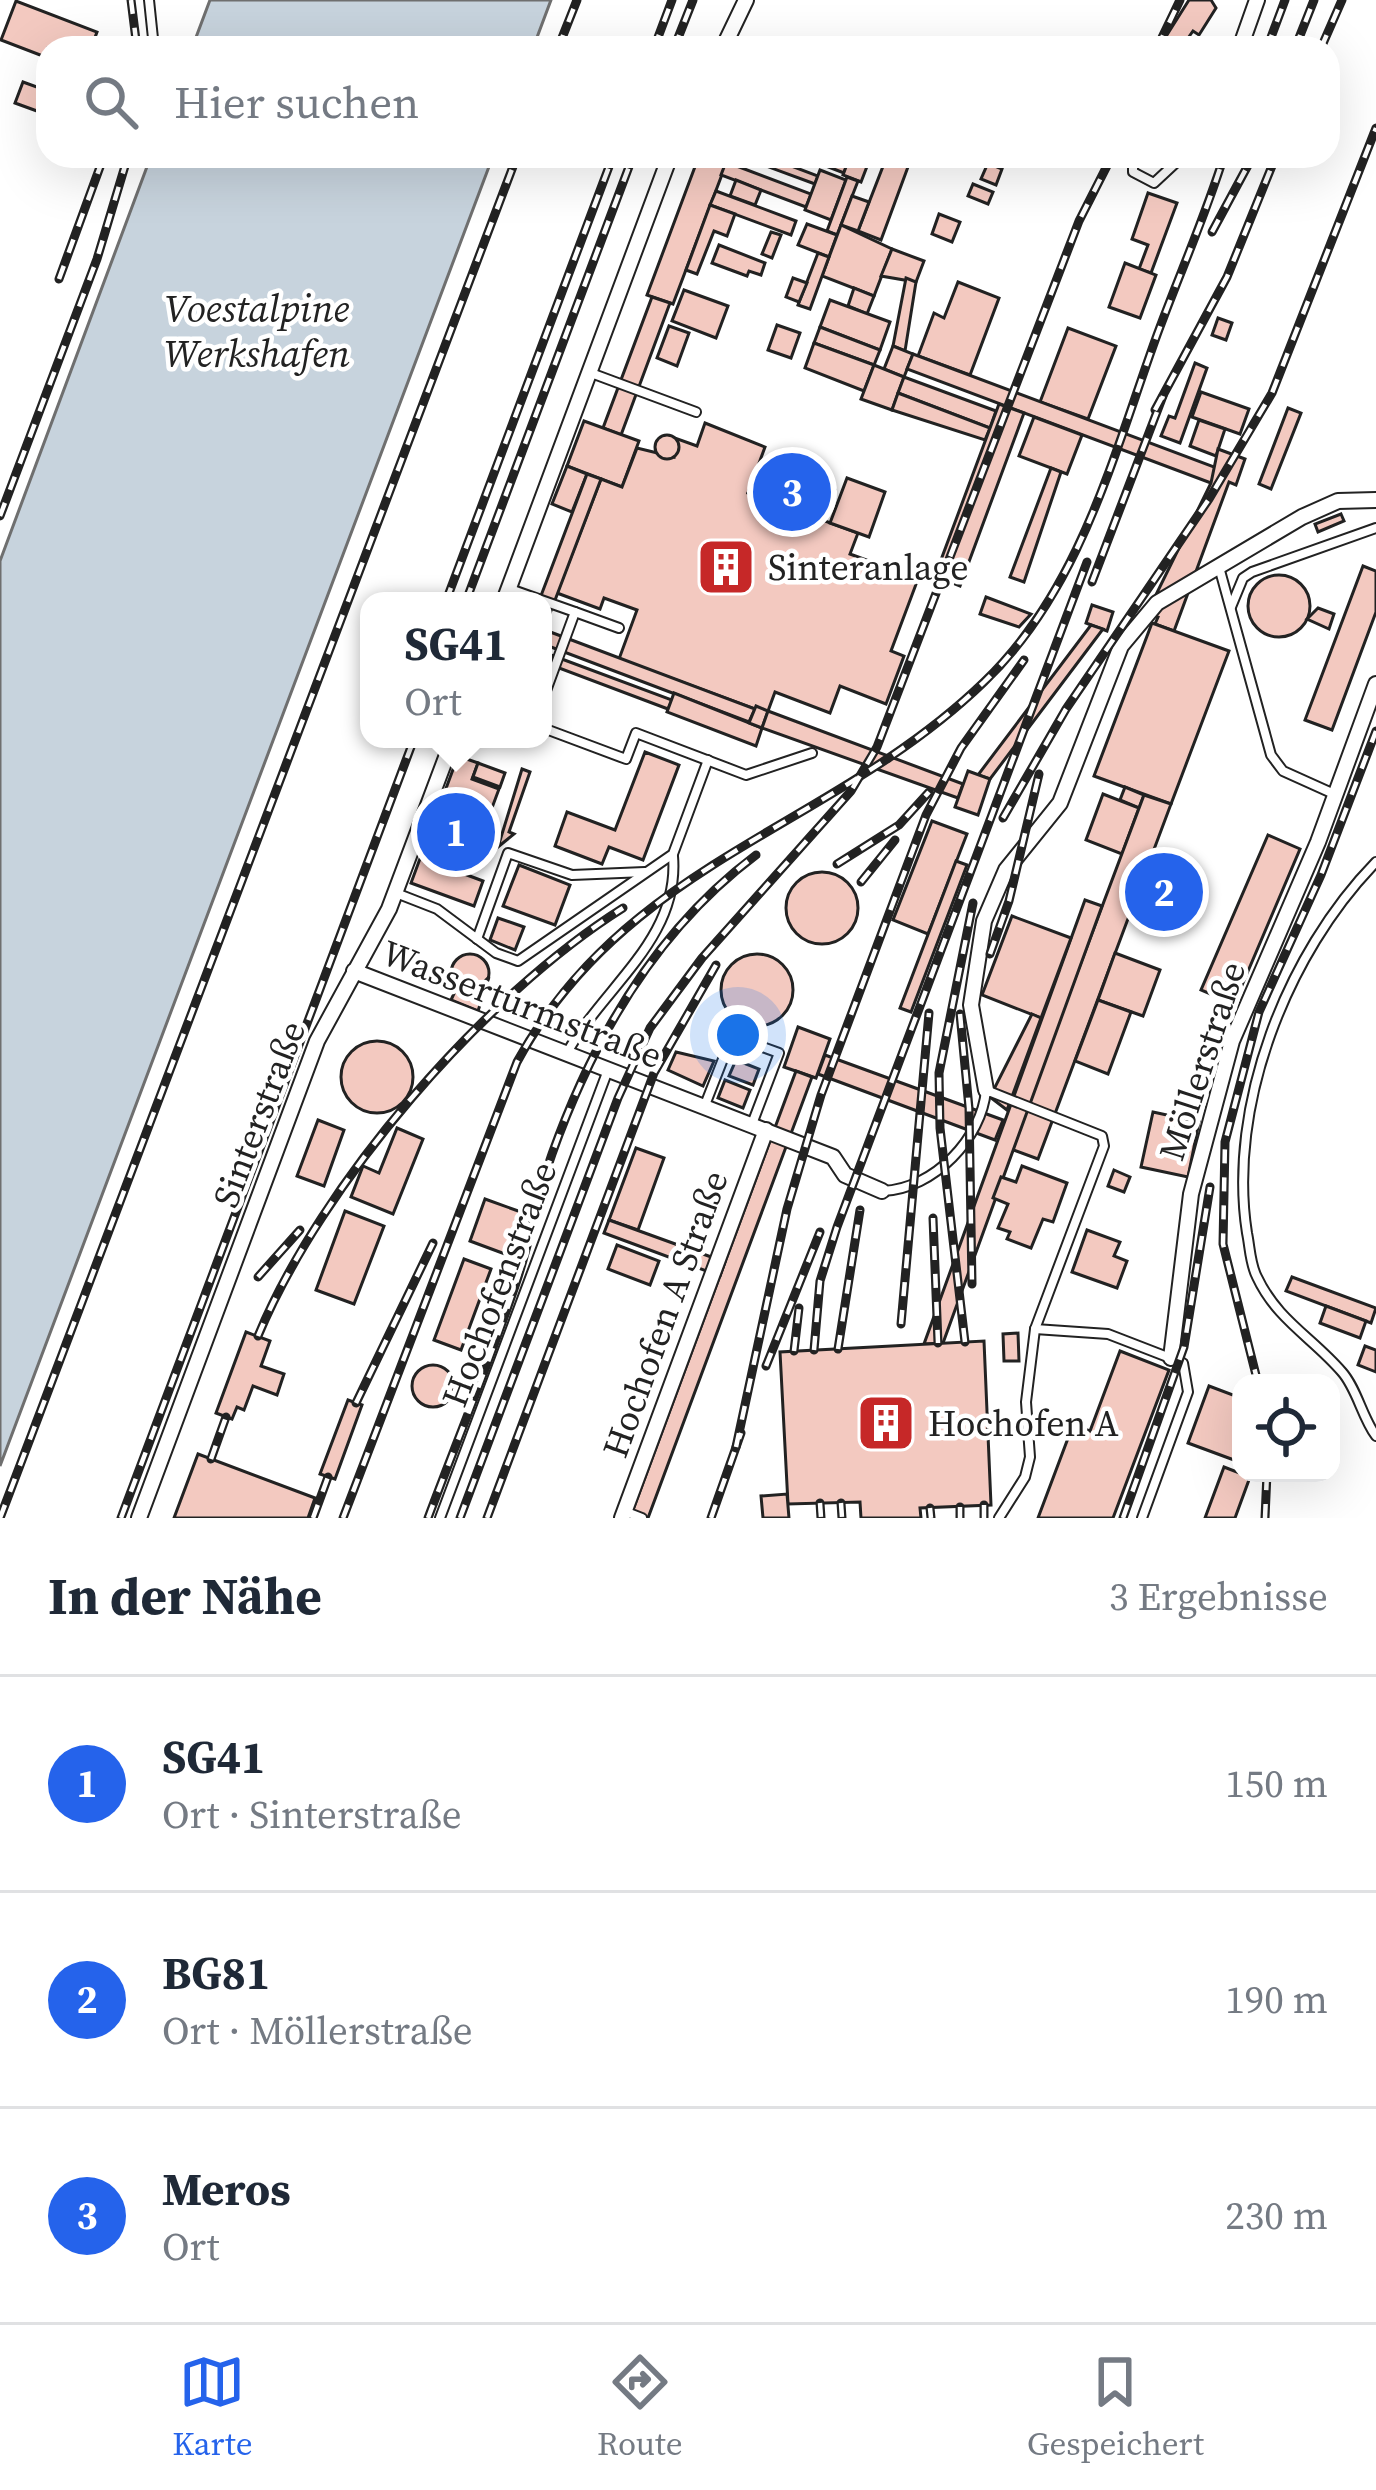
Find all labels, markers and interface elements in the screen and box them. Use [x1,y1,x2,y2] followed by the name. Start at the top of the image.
[36,36,1340,168] search box
[78,69,144,135] icon: search
[174,71,419,133] text: Hier suchen
[164,282,350,380] water label: Voestalpine Werkshafen
[753,447,831,537] pin: 3
[695,536,757,598] building icon: Sinteranlage
[768,543,969,592] place label: Sinteranlage
[360,592,552,748] popup
[404,613,508,675] text: SG41
[404,675,462,728] text: Ort
[417,787,495,877] pin: 1
[1125,847,1203,937] pin: 2
[375,928,669,1080] street label: Wasserturmstraße
[1147,955,1257,1167] street label: Möllerstraße
[708,1005,768,1065] your location
[201,1014,317,1214] street label: Sinterstraße
[430,1155,568,1413] street label: Hochofenstraße
[590,1164,740,1464] street label: Hochofen A Straße
[1232,1374,1340,1482] map controls
[1232,1374,1340,1482] button: locate
[855,1392,917,1454] building icon: Hochofen A
[928,1399,1119,1448] place label: Hochofen A
[48,1561,322,1631] text: In der Nähe
[1109,1570,1328,1623] text: 3 Ergebnisse
[162,1726,266,1788] text: SG41
[76,1757,98,1810] text: 1
[1225,1757,1328,1810] text: 150 m
[162,1788,462,1841] text: Ort · Sinterstraße
[162,1942,270,2004] text: BG81
[76,1973,98,2026] text: 2
[1225,1973,1328,2026] text: 190 m
[162,2004,473,2057] text: Ort · Möllerstraße
[162,2158,291,2220] text: Meros
[76,2189,98,2242] text: 3
[1225,2189,1328,2242] text: 230 m
[162,2220,220,2273] text: Ort
[172,2349,253,2466] tab: Karte
[597,2349,683,2466] tab: Route
[1027,2349,1204,2466] tab: Gespeichert

